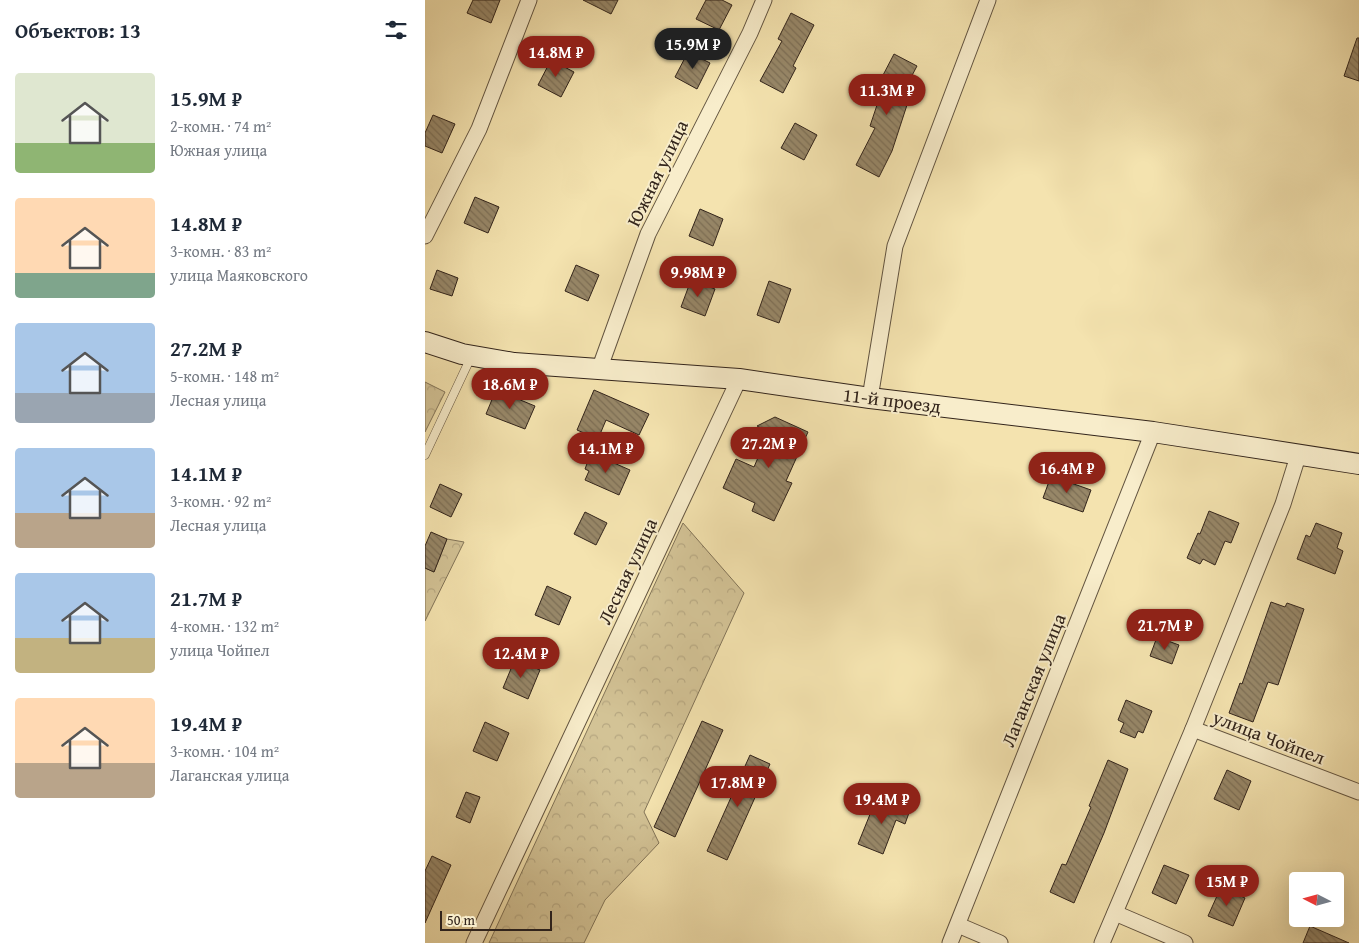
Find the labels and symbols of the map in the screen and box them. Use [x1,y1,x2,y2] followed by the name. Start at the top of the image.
[647,28,739,70] pin: 15.9M ₽
[510,36,602,78] pin: 14.8M ₽
[841,74,933,116] pin: 11.3M ₽
[619,115,695,231] street label: Южная улица
[652,256,744,298] pin: 9.98M ₽
[464,368,556,410] pin: 18.6M ₽
[841,380,943,420] street label: 11-й проезд
[723,426,815,469] pin: 27.2M ₽
[560,432,652,474] pin: 14.1M ₽
[1021,452,1113,494] pin: 16.4M ₽
[590,513,664,629] street label: Лесная улица
[1119,608,1211,651] pin: 21.7M ₽
[993,609,1073,751] street label: Лаганская улица
[475,636,567,679] pin: 12.4M ₽
[1208,702,1329,771] street label: улица Чойпел
[692,766,784,808] pin: 17.8M ₽
[836,782,928,825] pin: 19.4M ₽
[1192,864,1262,907] pin: 15M ₽
[1289,872,1344,928] north arrow
[440,908,553,931] scale bar

